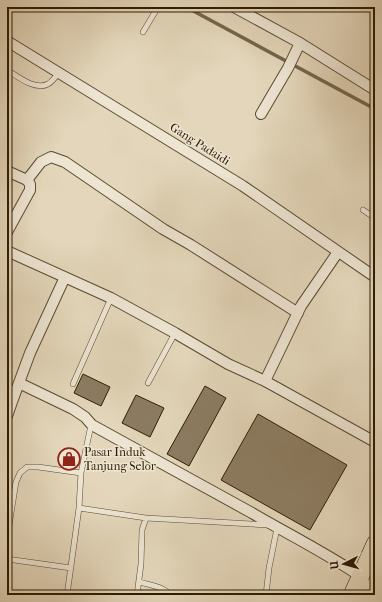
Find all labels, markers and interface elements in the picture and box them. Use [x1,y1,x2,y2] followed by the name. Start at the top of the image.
[167,120,233,168] street label: Gang Padaidi
[84,445,157,473] place label: Pasar Induk Tanjung Selor
[56,446,82,472] shop icon: Pasar Induk Tanjung Selor
[324,544,364,584] north arrow
[328,560,342,571] text: U

